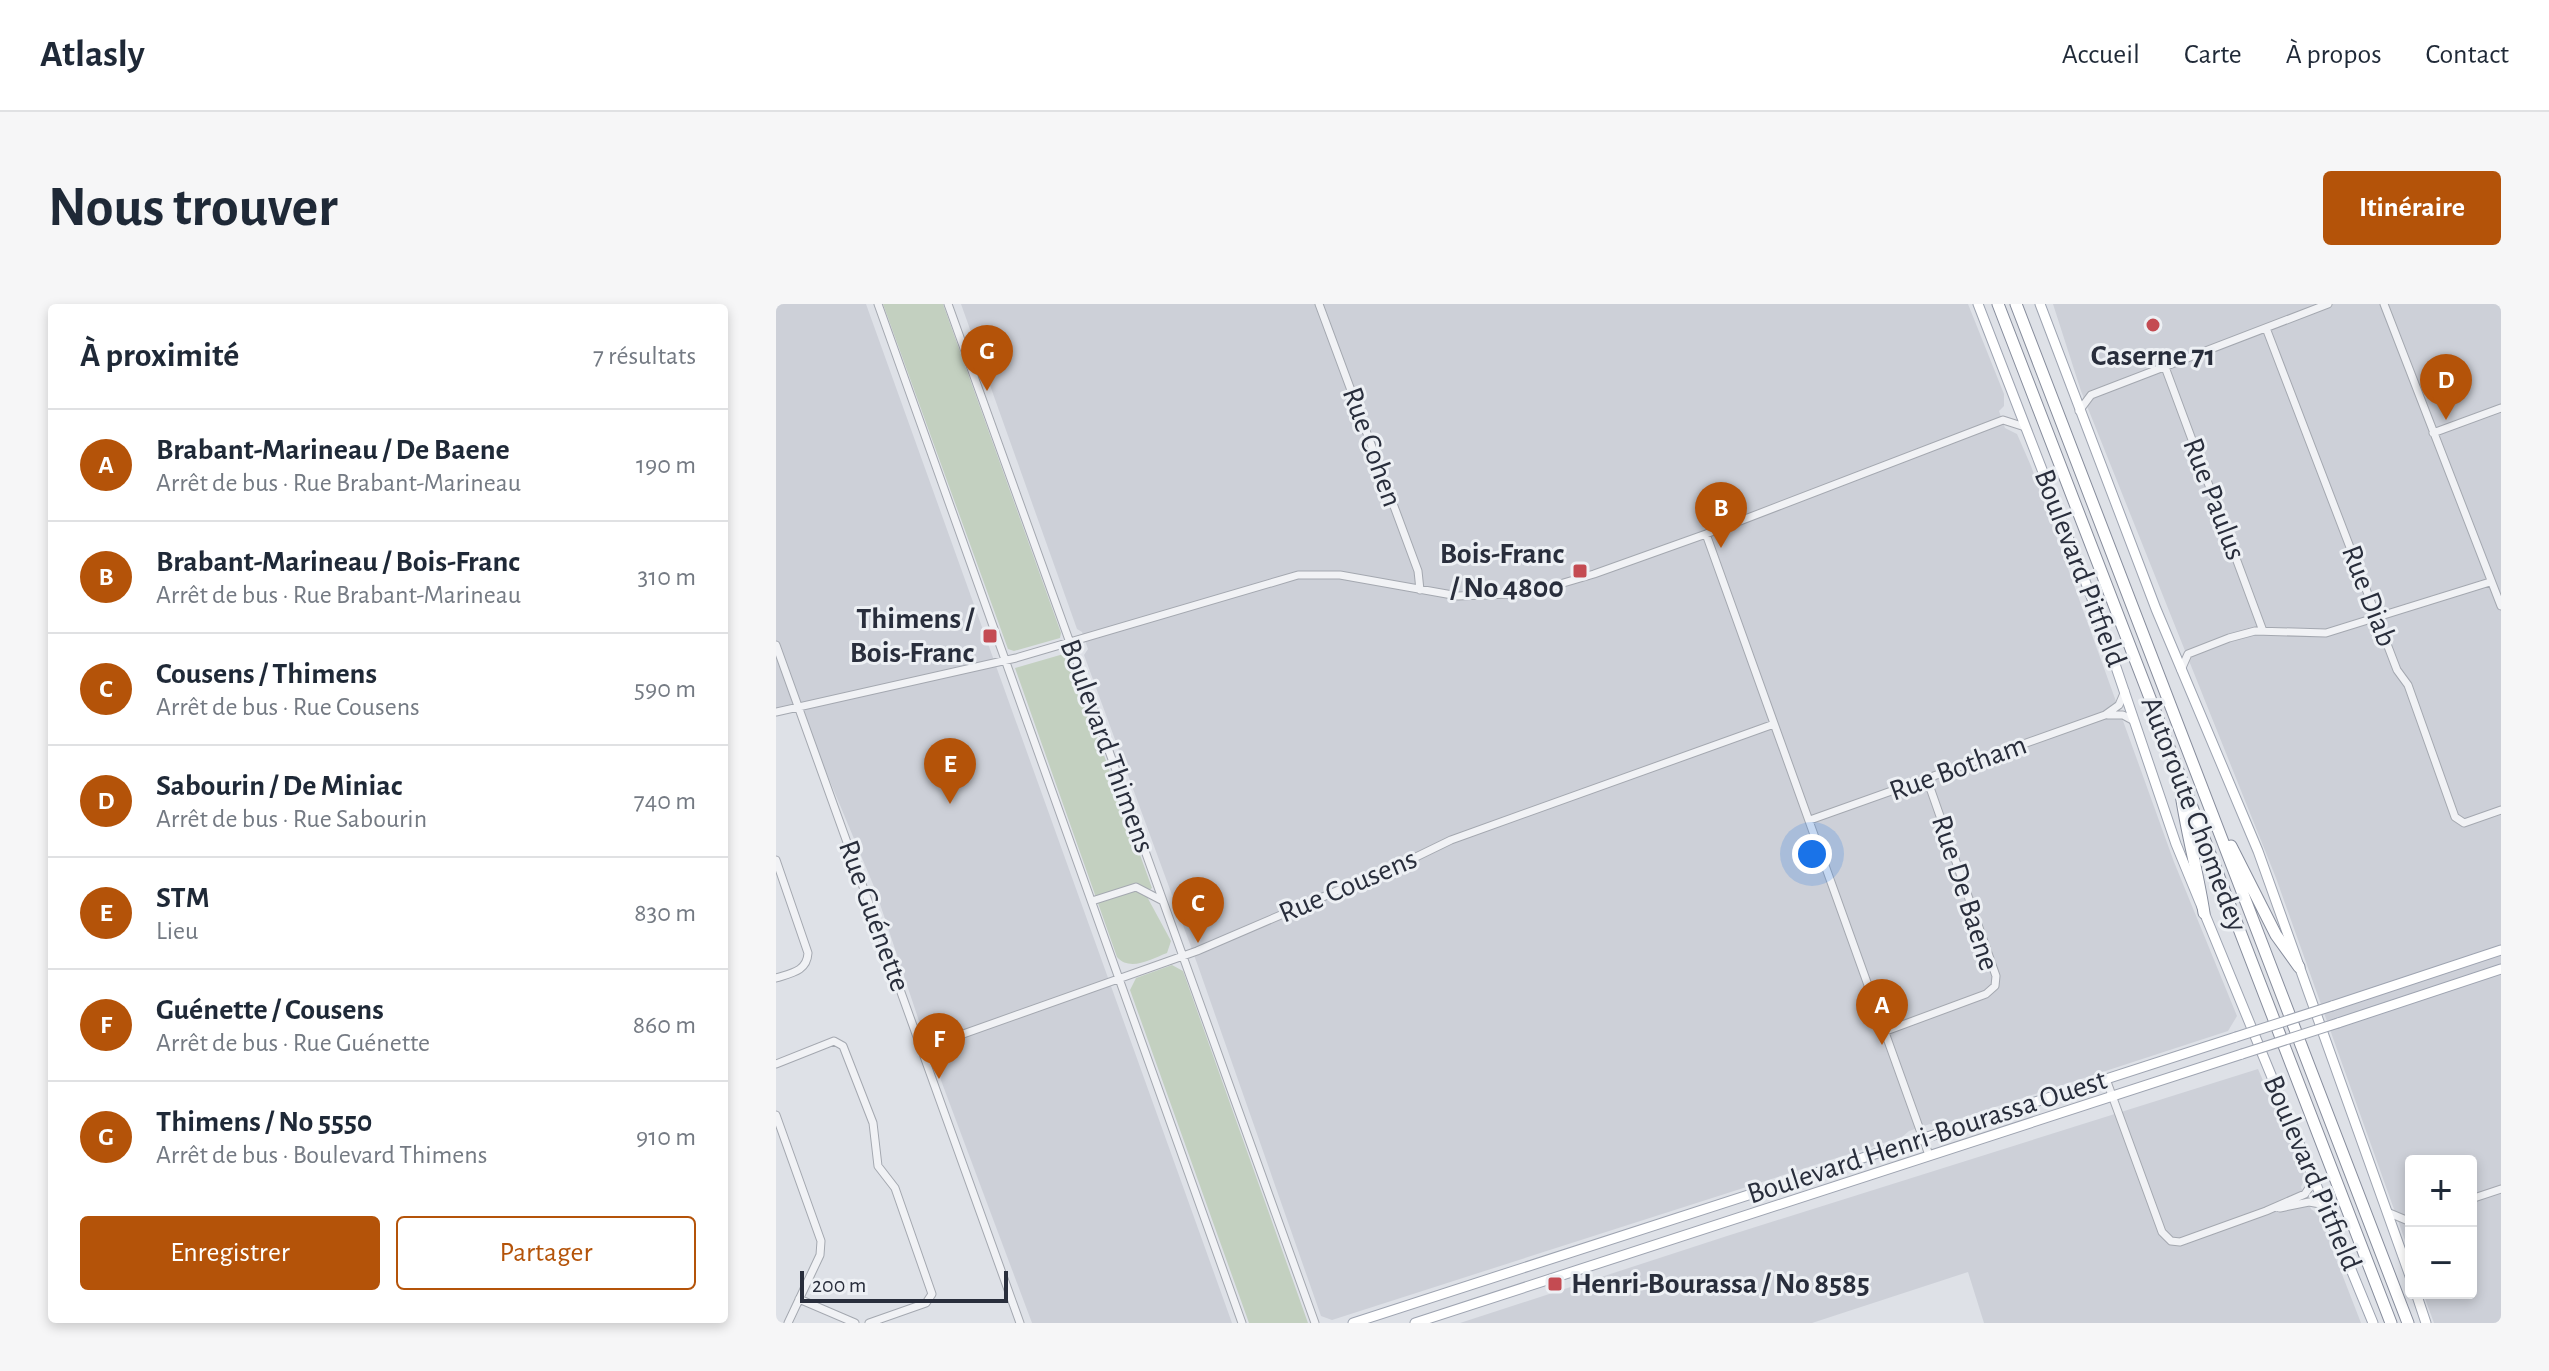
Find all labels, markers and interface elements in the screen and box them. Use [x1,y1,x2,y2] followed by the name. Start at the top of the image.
[40,36,145,74] text: Atlasly
[2062,41,2140,69] text: Accueil
[2184,41,2242,69] text: Carte
[2286,41,2382,69] text: À propos
[2426,41,2509,69] text: Contact
[2323,171,2501,245] button: Itinéraire
[48,180,338,236] text: Nous trouver
[2144,316,2162,334] marker: Caserne 71
[961,325,1013,391] pin: G
[80,339,239,373] text: À proximité
[2091,341,2215,371] place label: Caserne 71
[593,343,696,369] text: 7 résultats
[2420,354,2472,420] pin: D
[1337,383,1407,511] street label: Rue Cohen
[2177,434,2251,564] street label: Rue Paulus
[156,435,510,465] text: Brabant-Marineau / De Baene
[98,452,114,478] text: A
[636,452,696,478] text: 190 m
[2029,465,2131,671] street label: Boulevard Pitfield
[156,470,521,496] text: Arrêt de bus · Rue Brabant-Marineau
[1695,482,1747,548] pin: B
[1440,539,1564,603] place label: Bois-Franc / No 4800
[2336,541,2402,651] street label: Rue Diab
[156,547,520,577] text: Brabant-Marineau / Bois-Franc
[1571,562,1589,580] marker: Bois-Franc / No 4800
[98,564,114,590] text: B
[638,564,696,590] text: 310 m
[156,582,521,608] text: Arrêt de bus · Rue Brabant-Marineau
[850,604,975,668] place label: Thimens / Bois-Franc
[981,627,999,645] marker: Thimens / Bois-Franc
[1054,635,1160,857] street label: Boulevard Thimens
[156,659,377,689] text: Cousens / Thimens
[99,676,113,702] text: C
[634,676,696,702] text: 590 m
[2135,692,2253,936] street label: Autoroute Chomedey
[156,694,420,720] text: Arrêt de bus · Rue Cousens
[1886,729,2030,807] street label: Rue Botham
[924,738,976,804] pin: E
[156,771,402,801] text: Sabourin / De Miniac
[97,788,115,814] text: D
[634,788,696,814] text: 740 m
[156,806,427,832] text: Arrêt de bus · Rue Sabourin
[1926,812,2004,974] street label: Rue De Baene
[1792,834,1832,874] your location
[833,836,915,996] street label: Rue Guénette
[1275,844,1421,928] street label: Rue Cousens
[1172,877,1224,943] pin: C
[156,883,210,913] text: STM
[99,900,113,926] text: E
[634,900,696,926] text: 830 m
[156,918,198,944] text: Lieu
[1856,979,1908,1045] pin: A
[156,995,384,1025] text: Guénette / Cousens
[100,1012,112,1038] text: F
[633,1012,696,1038] text: 860 m
[913,1013,965,1079] pin: F
[156,1030,430,1056] text: Arrêt de bus · Rue Guénette
[1744,1065,2111,1209] street label: Boulevard Henri-Bourassa Ouest
[2257,1071,2367,1275] street label: Boulevard Pitfield
[156,1107,372,1137] text: Thimens / No 5550
[98,1124,114,1150] text: G
[636,1124,696,1150] text: 910 m
[156,1142,487,1168] text: Arrêt de bus · Boulevard Thimens
[2405,1155,2477,1299] map controls
[2405,1155,2477,1227] button: +
[80,1216,380,1290] button: Enregistrer
[396,1216,696,1290] button: Partager
[2405,1227,2477,1299] button: −
[800,1267,1008,1303] scale bar
[1571,1269,1870,1299] place label: Henri-Bourassa / No 8585
[812,1274,866,1296] text: 200 m
[1546,1275,1564,1293] marker: Henri-Bourassa / No 8585

